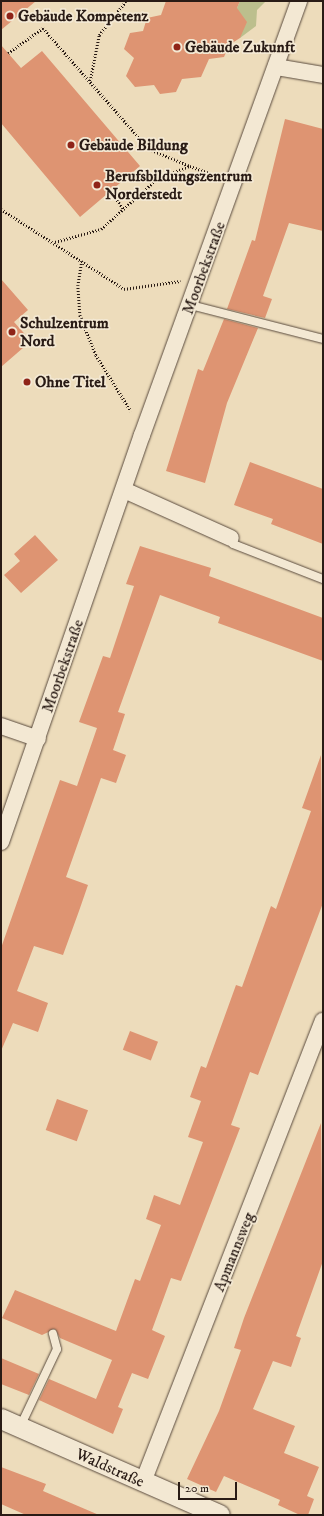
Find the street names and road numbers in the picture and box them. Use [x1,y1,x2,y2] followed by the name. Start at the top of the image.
[178,219,230,317] street label: Moorbekstraße
[38,617,88,715] street label: Moorbekstraße
[209,1210,259,1294] street label: Apmannsweg
[73,1444,147,1492] street label: Waldstraße

